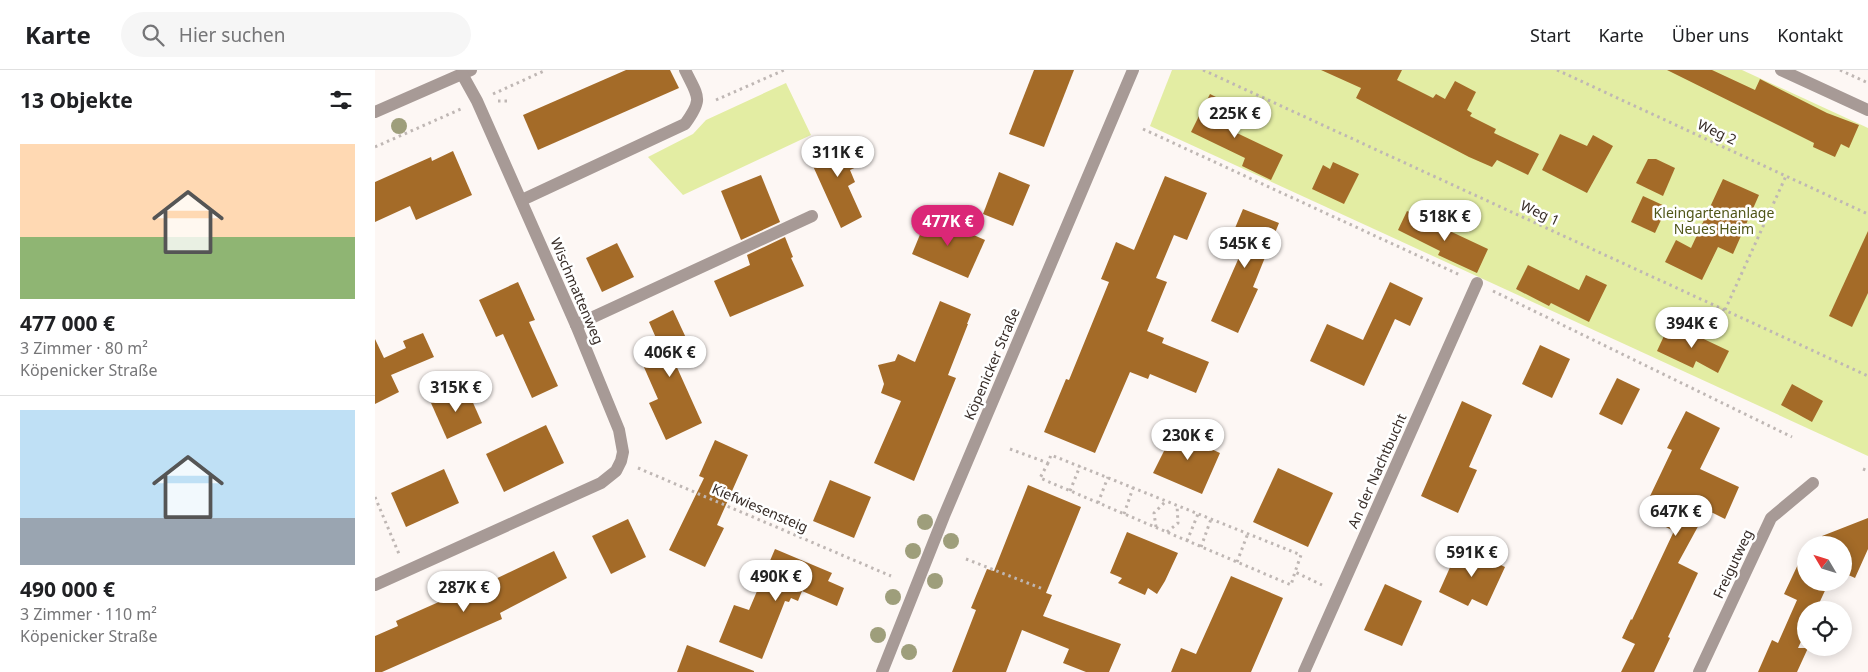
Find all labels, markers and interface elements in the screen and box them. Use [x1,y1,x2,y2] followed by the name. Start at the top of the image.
[121,12,471,57] search box
[25,18,91,51] text: Karte
[139,21,167,49] icon: search
[179,22,285,48] text: Hier suchen
[1530,23,1570,47] text: Start
[1598,23,1644,47] text: Karte
[1672,23,1749,47] text: Über uns
[1777,23,1843,47] text: Kontakt
[20,86,133,114] text: 13 Objekte
[327,86,355,114] icon: filters
[1194,97,1276,139] pin: 225K €
[1209,102,1261,124] text: 225K €
[1695,114,1740,149] street label: Weg 2
[797,136,879,178] pin: 311K €
[812,141,864,163] text: 311K €
[143,177,233,267] icon: home
[1518,195,1563,230] street label: Weg 1
[1404,200,1486,242] pin: 518K €
[1654,203,1774,238] park label: Kleingartenanlage Neues Heim
[907,204,989,247] pin: 477K €
[1419,205,1471,227] text: 518K €
[922,210,974,232] text: 477K €
[1204,226,1286,269] pin: 545K €
[1219,232,1271,254] text: 545K €
[546,235,608,347] street label: Wischmattenweg
[959,305,1024,423] street label: Köpenicker Straße
[1651,306,1733,349] pin: 394K €
[20,309,115,337] text: 477 000 €
[1666,312,1718,334] text: 394K €
[629,336,711,378] pin: 406K €
[20,337,148,359] text: 3 Zimmer · 80 m²
[644,341,696,363] text: 406K €
[20,359,157,381] text: Köpenicker Straße
[415,370,497,413] pin: 315K €
[430,376,482,398] text: 315K €
[1343,410,1410,531] street label: An der Nachtbucht
[1147,418,1229,461] pin: 230K €
[1162,424,1214,446] text: 230K €
[143,442,233,532] icon: home
[709,479,811,536] street label: Kiefwiesensteig
[1635,494,1717,537] pin: 647K €
[1650,500,1702,522] text: 647K €
[1708,526,1757,601] street label: Freigutweg
[1431,536,1513,578] pin: 591K €
[1797,536,1853,591] north arrow
[1797,536,1852,656] map controls
[1446,541,1498,563] text: 591K €
[735,560,817,602] pin: 490K €
[750,565,802,587] text: 490K €
[423,570,505,613] pin: 287K €
[20,575,115,603] text: 490 000 €
[438,576,490,598] text: 287K €
[1797,601,1852,656] button: locate
[20,603,157,625] text: 3 Zimmer · 110 m²
[20,625,157,647] text: Köpenicker Straße

